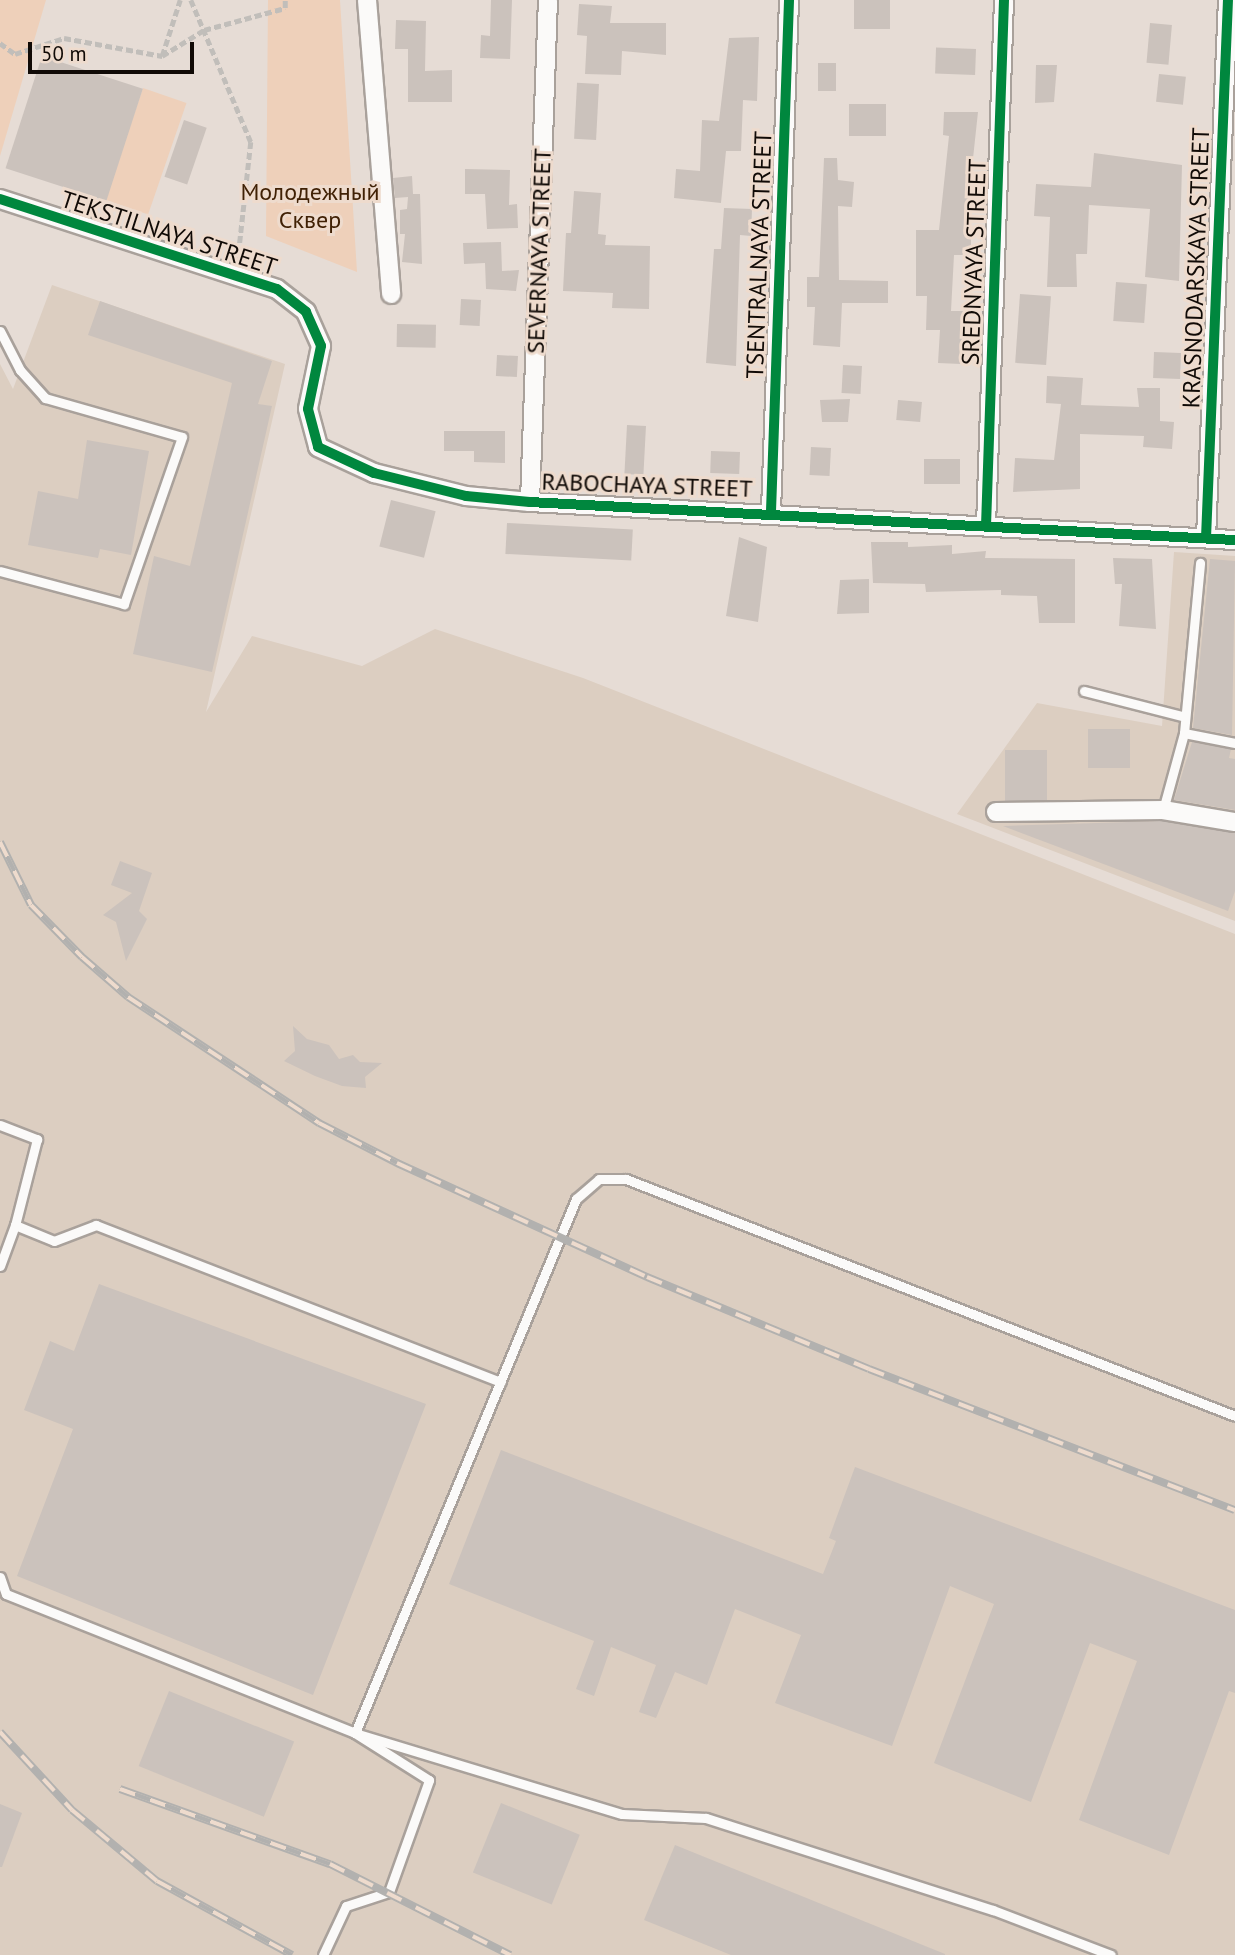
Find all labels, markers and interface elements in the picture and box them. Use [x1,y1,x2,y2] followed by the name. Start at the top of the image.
[32,28,198,72] scale bar
[41,40,87,67] text: 50 m
[1177,127,1215,409] street label: KRASNODARSKAYA STREET
[740,130,778,380] street label: TSENTRALNAYA STREET
[521,147,557,355] street label: SEVERNAYA STREET
[956,158,992,366] street label: SREDNYAYA STREET
[240,178,380,234] park label: Молодежный Сквер
[57,184,281,282] street label: TEKSTILNAYA STREET
[541,467,753,503] street label: RABOCHAYA STREET

